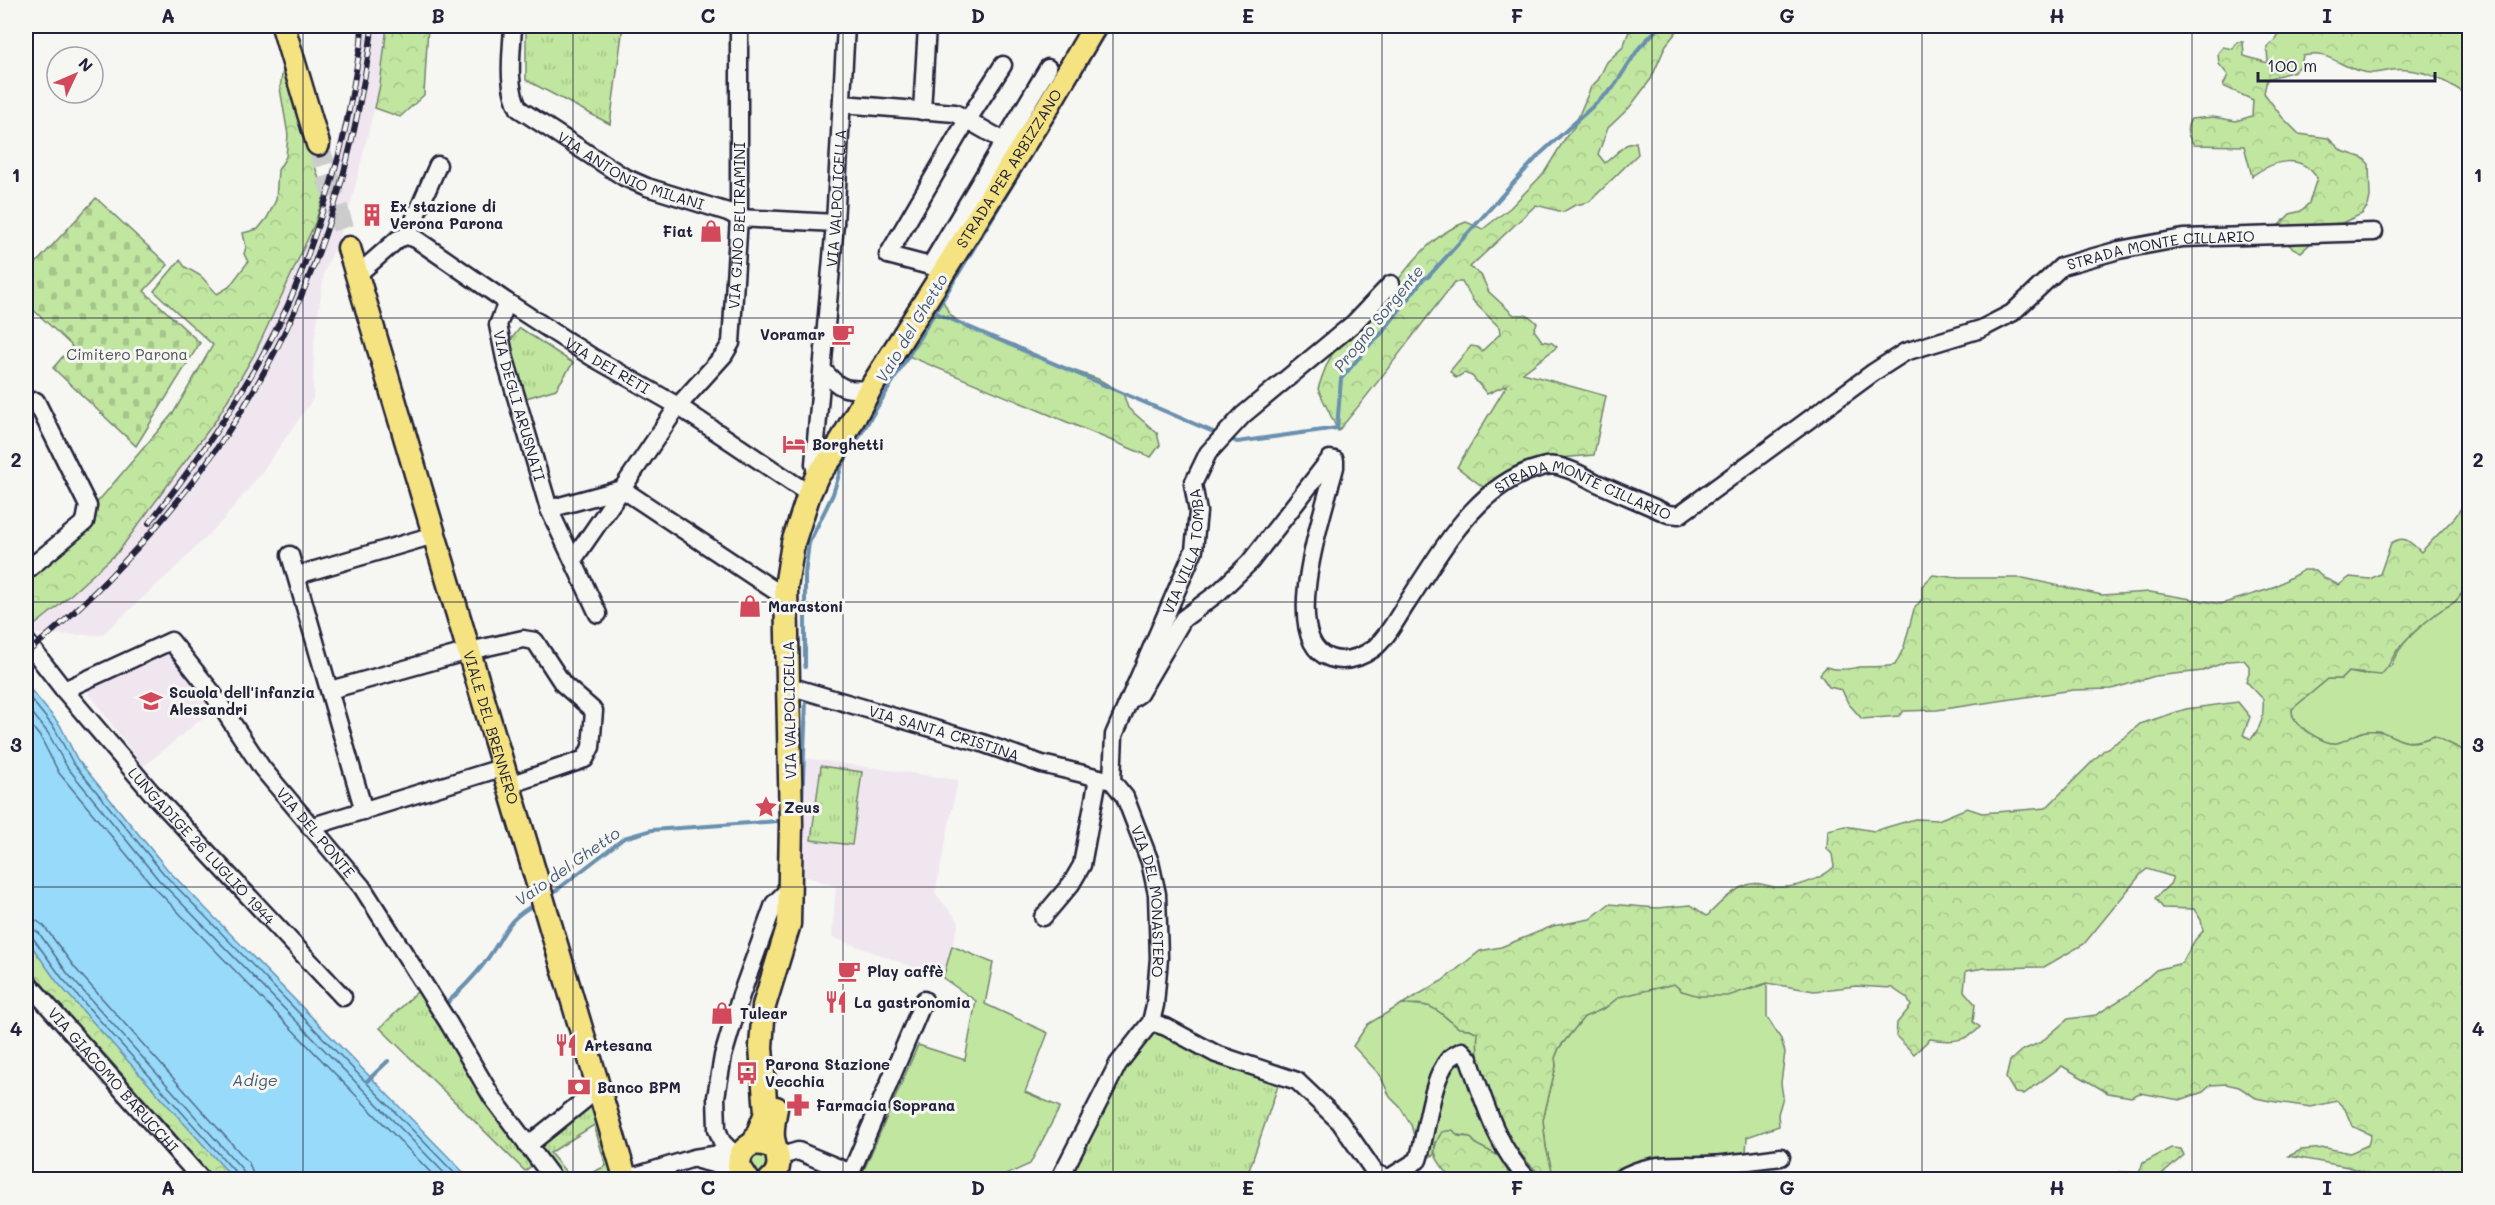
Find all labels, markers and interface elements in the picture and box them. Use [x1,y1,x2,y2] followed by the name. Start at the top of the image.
[161,2,175,28] text: A
[431,2,445,28] text: B
[701,2,716,28] text: C
[971,2,985,28] text: D
[1242,2,1254,28] text: E
[1511,2,1524,28] text: F
[1779,2,1795,28] text: G
[2049,2,2065,28] text: H
[2322,2,2332,28] text: I
[45,45,105,105] north arrow
[2258,45,2435,83] scale bar
[74,53,98,76] text: N
[2267,53,2317,77] text: 100 m
[951,85,1066,252] street label: STRADA PER ARBIZZANO
[554,127,707,214] street label: VIA ANTONIO MILANI
[821,129,850,268] street label: VIA VALPOLICELLA
[723,142,749,310] street label: VIA GINO BELTRAMINI
[12,161,20,187] text: 1
[2474,161,2482,187] text: 1
[390,196,503,233] place label: Ex stazione di Verona Parona
[359,202,385,228] building icon: Ex stazione di Verona Parona
[698,218,724,244] shop icon: Fiat
[662,221,693,241] place label: Fiat
[2065,226,2255,274] street label: STRADA MONTE CILLARIO
[1328,260,1428,376] water label: Progno Sorgente
[870,269,952,386] water label: Vaio del Ghetto
[830,321,856,347] cafe icon: Voramar
[760,324,825,344] place label: Voramar
[489,328,550,484] street label: VIA DEGLI ARUSNATI
[561,332,654,398] street label: VIA DEI RETI
[66,344,188,364] park label: Cimitero Parona
[781,431,807,457] hotel icon: Borghetti
[812,434,884,454] place label: Borghetti
[10,446,22,472] text: 2
[2472,446,2484,472] text: 2
[1490,455,1675,524] street label: STRADA MONTE CILLARIO
[1157,487,1208,617] street label: VIA VILLA TOMBA
[737,593,763,619] shop icon: Marastoni
[768,596,843,616] place label: Marastoni
[778,641,800,779] street label: VIA VALPOLICELLA
[459,648,524,807] street label: VIALE DEL BRENNERO
[169,682,315,719] place label: Scuola dell'infanzia Alessandri
[138,688,164,714] school or university icon: Scuola dell'infanzia Alessandri
[866,700,1022,765] street label: VIA SANTA CRISTINA
[10,731,22,757] text: 3
[2472,731,2484,757] text: 3
[124,763,280,929] street label: LUNGADIGE 26 LUGLIO 1944
[272,783,360,882] street label: VIA DEL PONTE
[753,794,779,820] place icon: Zeus
[784,797,820,817] place label: Zeus
[510,822,624,910] water label: Vaio del Ghetto
[1127,822,1169,979] street label: VIA DEL MONASTERO
[836,958,862,984] cafe icon: Play caffè
[867,961,943,981] place label: Play caffè
[823,989,849,1015] restaurant icon: La gastronomia
[854,992,971,1012] place label: La gastronomia
[709,1000,735,1026] shop icon: Tulear
[44,1003,183,1157] street label: VIA GIACOMO BARUCCHI
[740,1003,788,1023] place label: Tulear
[10,1015,23,1041] text: 4
[2472,1015,2485,1041] text: 4
[553,1032,579,1058] restaurant icon: Artesana
[584,1035,652,1055] place label: Artesana
[765,1054,890,1091] place label: Parona Stazione Vecchia
[734,1060,760,1086] bus stop icon: Parona Stazione Vecchia
[232,1069,278,1090] water label: Adige
[566,1074,592,1100] bank icon: Banco BPM
[597,1077,681,1097] place label: Banco BPM
[785,1092,811,1118] pharmacy icon: Farmacia Soprana
[816,1095,955,1115] place label: Farmacia Soprana
[161,1174,175,1200] text: A
[431,1174,445,1200] text: B
[701,1174,716,1200] text: C
[971,1174,985,1200] text: D
[1242,1174,1254,1200] text: E
[1511,1174,1524,1200] text: F
[1779,1174,1795,1200] text: G
[2049,1174,2065,1200] text: H
[2322,1174,2332,1200] text: I

